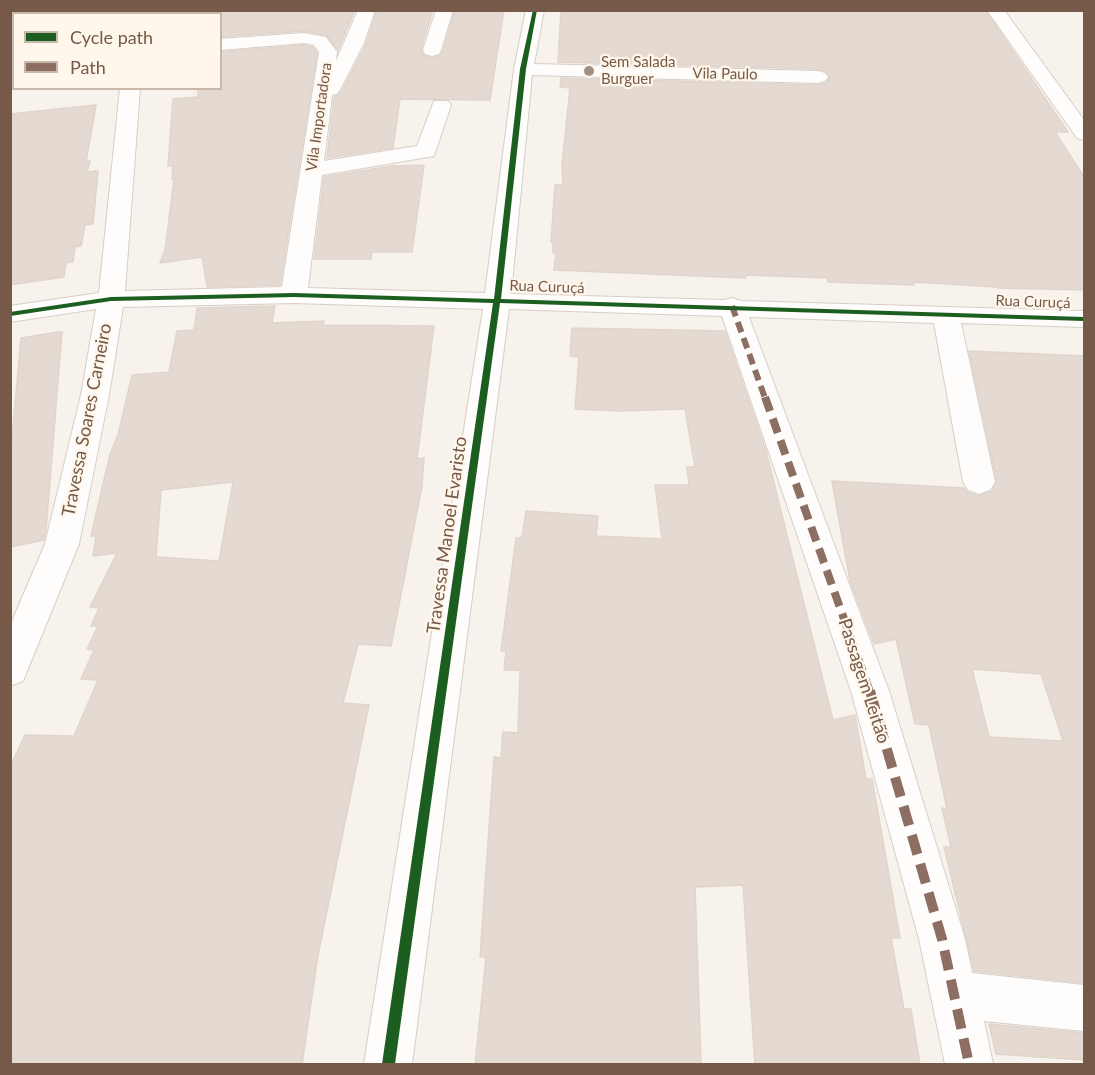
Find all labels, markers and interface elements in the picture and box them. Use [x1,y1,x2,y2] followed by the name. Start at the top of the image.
[12,12,222,90] legend
[70,26,153,48] text: Cycle path
[601,53,676,88] place label: Sem Salada Burguer
[70,56,106,78] text: Path
[302,61,336,173] street label: Vila Importadora
[582,64,596,78] marker: Sem Salada Burguer
[692,64,758,84] street label: Vila Paulo
[509,277,585,297] street label: Rua Curuçá
[995,292,1071,312] street label: Rua Curuçá
[58,322,116,518] street label: Travessa Soares Carneiro
[422,435,472,635] street label: Travessa Manoel Evaristo
[834,616,894,746] street label: Passagem Leitão

